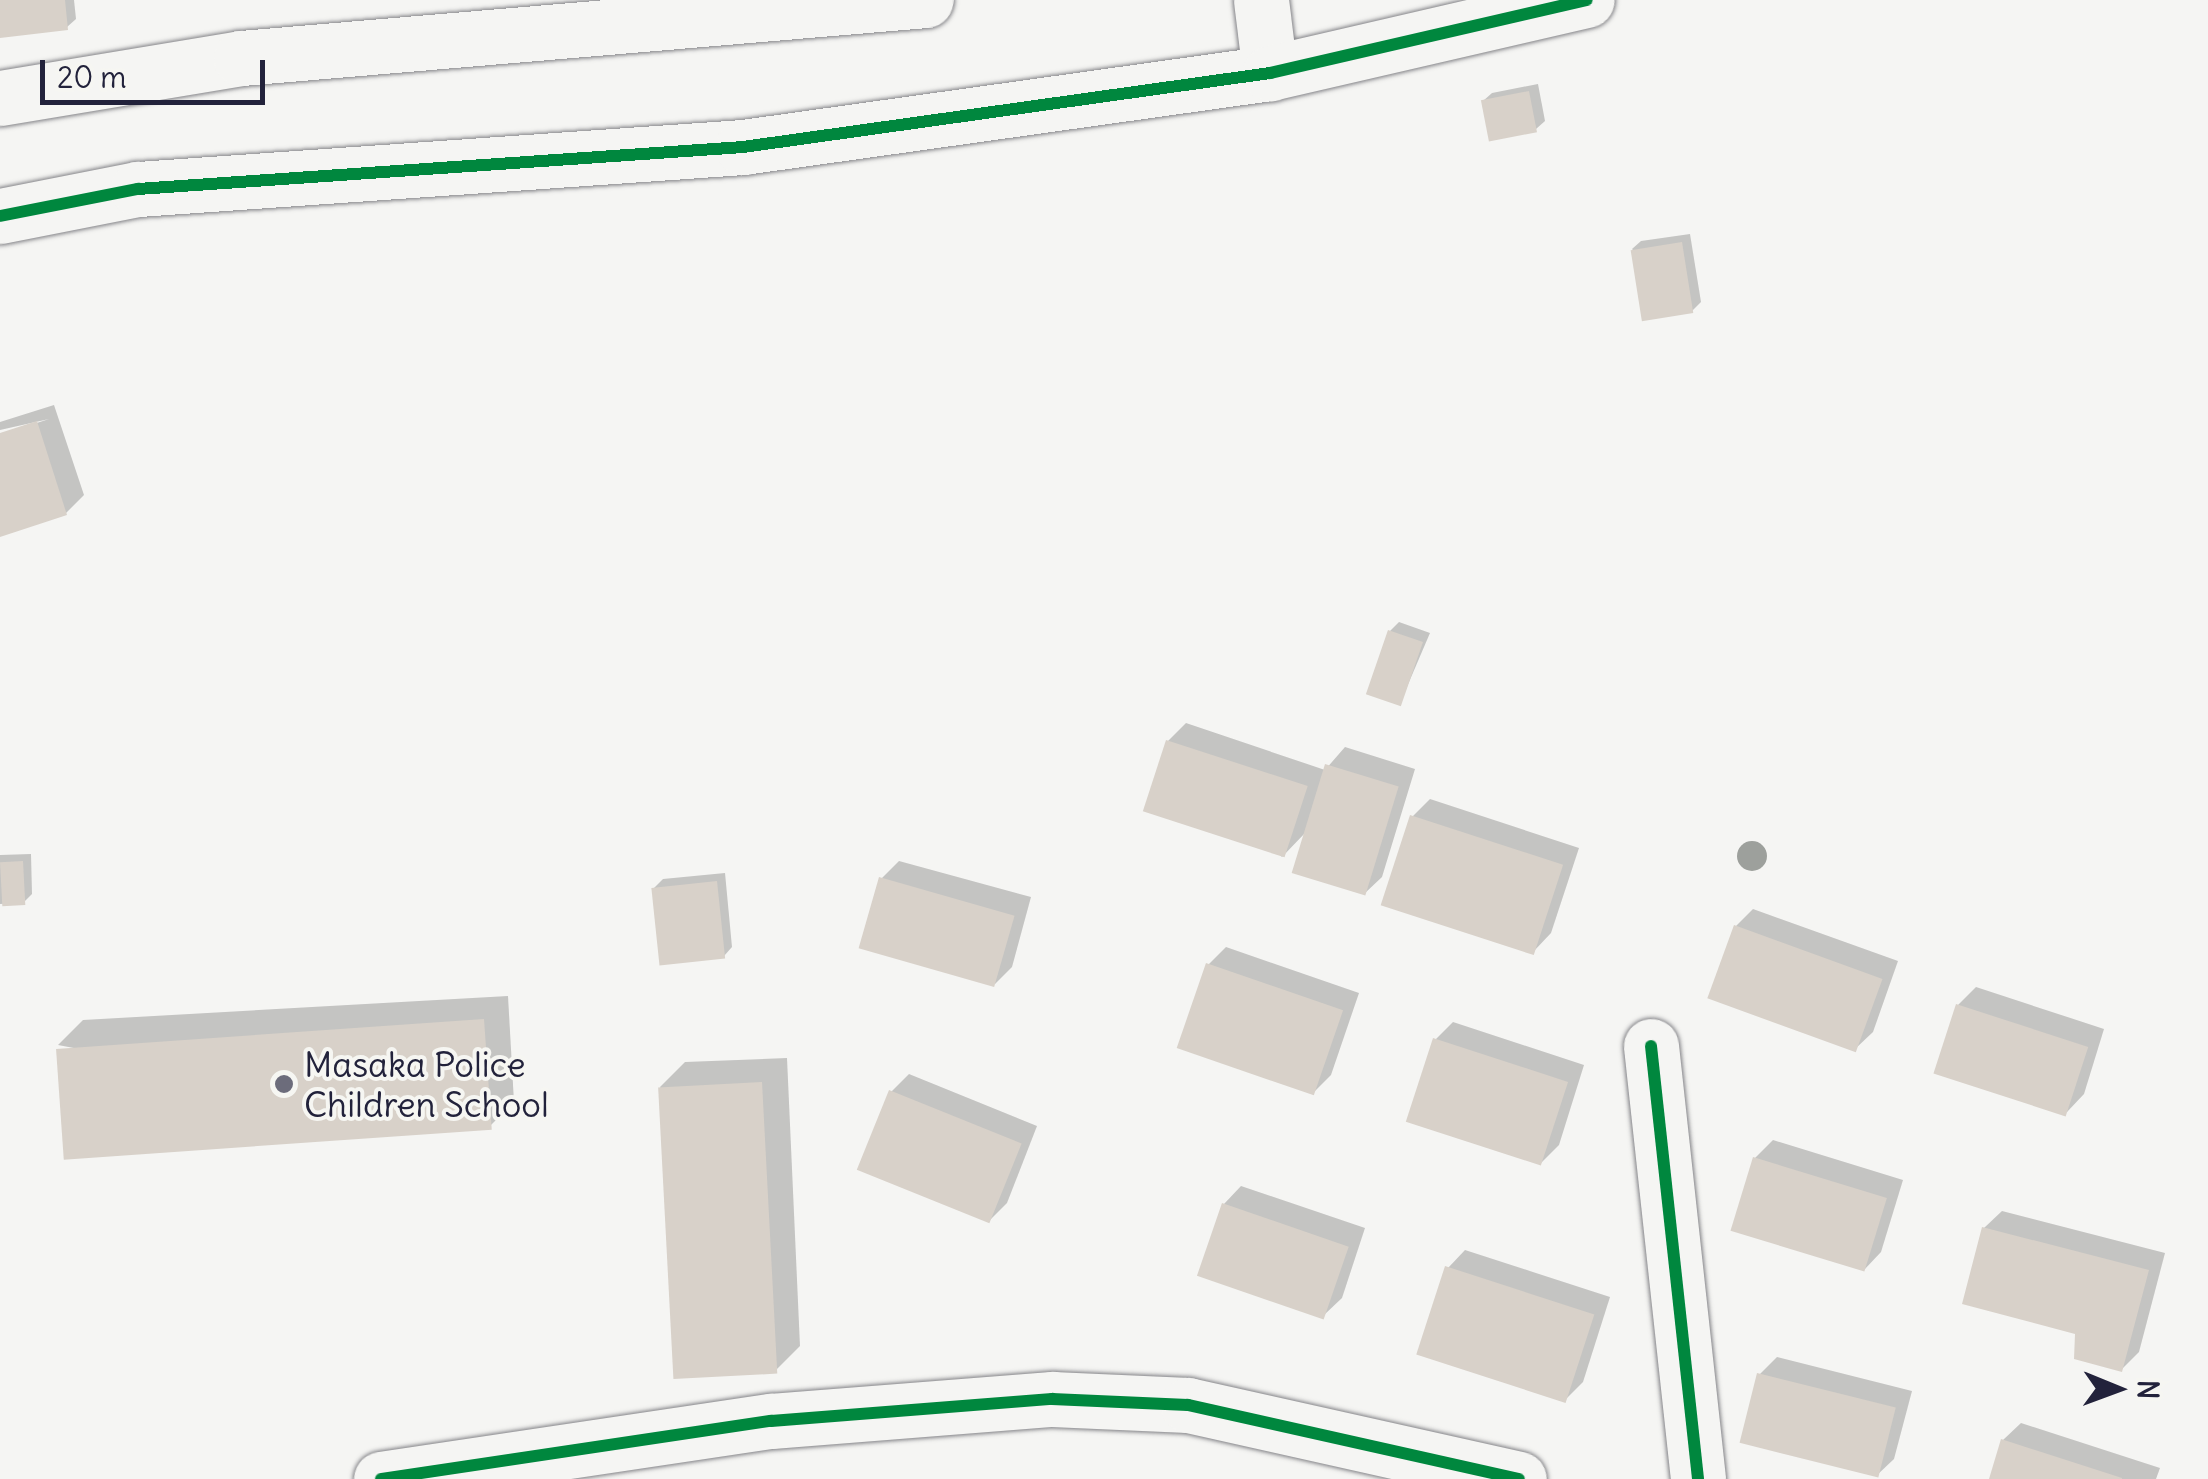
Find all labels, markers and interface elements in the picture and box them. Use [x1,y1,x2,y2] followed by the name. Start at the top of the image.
[45,40,270,102] scale bar
[57,58,127,96] text: 20 m
[304,1043,549,1125] place label: Masaka Police Children School
[273,1073,295,1095] marker: Masaka Police Children School
[2068,1339,2168,1439] north arrow
[2130,1380,2166,1400] text: N

